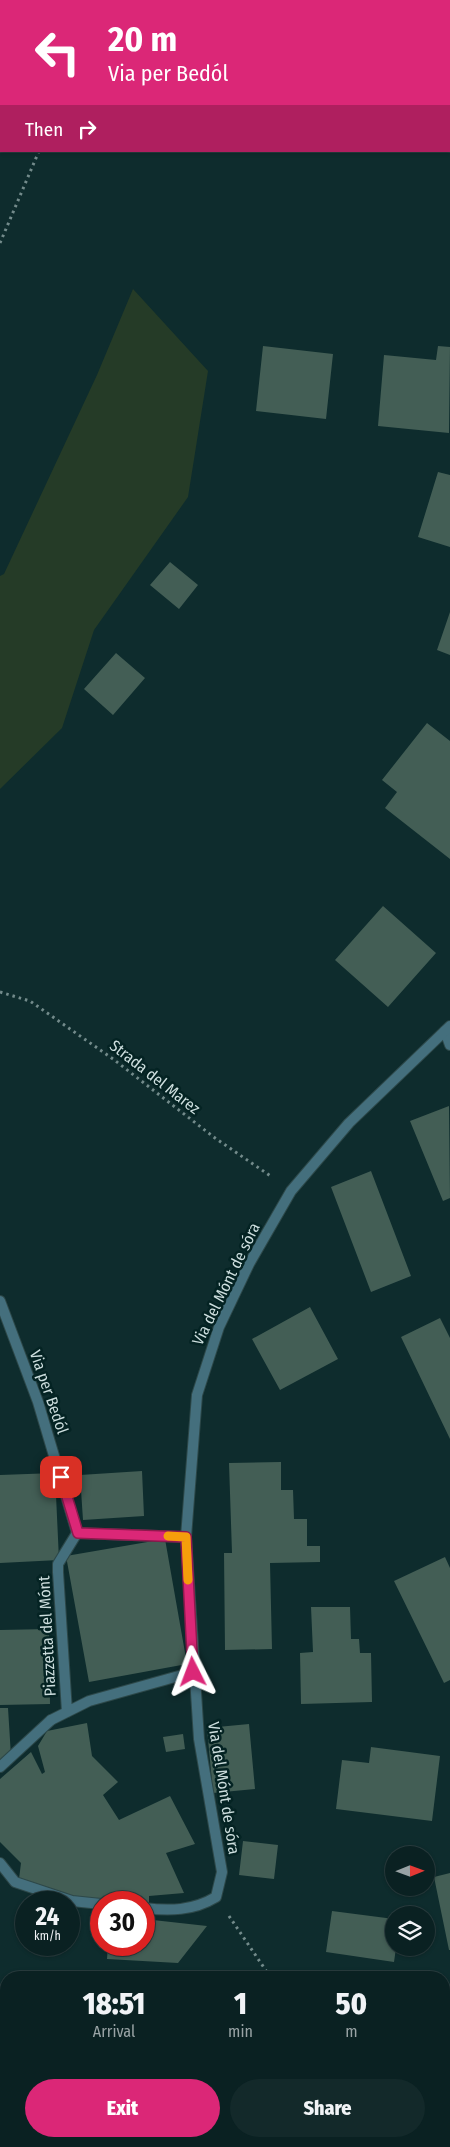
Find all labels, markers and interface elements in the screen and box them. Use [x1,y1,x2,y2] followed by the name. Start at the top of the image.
[108,18,177,60] text: 20 m
[25,20,90,85] icon: left
[108,60,228,87] text: Via per Bedól
[73,115,101,143] icon: right
[25,118,63,141] text: Then
[106,1036,204,1118] street label: Strada del Marez
[188,1220,264,1348] street label: Via del Mónt de sóra
[26,1348,72,1436] street label: Via per Bedól
[40,1456,82,1498] pin
[47,1463,75,1491] icon: arrive
[34,1575,60,1697] street label: Piazzetta del Mónt
[166,1645,218,1697] position arrow
[204,1720,244,1856] street label: Via del Mónt de sóra
[385,1846,435,1896] north arrow
[385,1846,435,1956] map controls
[90,1891,155,1956] speed limit sign: 30
[36,1902,59,1932] text: 24
[385,1906,435,1956] button: layers
[34,1929,61,1943] text: km/h
[83,1986,145,2022] text: 18:51
[234,1986,247,2022] text: 1
[336,1986,367,2022] text: 50
[93,2022,135,2041] text: Arrival
[228,2022,253,2041] text: min
[345,2022,358,2041] text: m
[25,2079,220,2137] button: Exit
[230,2079,425,2137] button: Share

